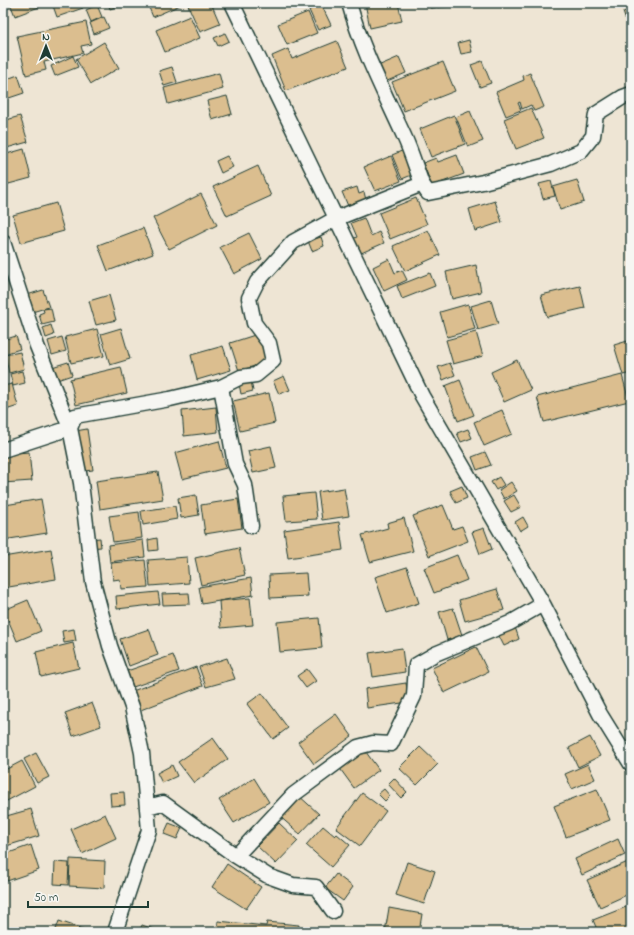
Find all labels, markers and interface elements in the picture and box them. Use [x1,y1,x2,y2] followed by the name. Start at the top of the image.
[26,26,66,66] north arrow
[42,29,50,45] text: N
[28,883,148,909] scale bar
[34,889,58,907] text: 50 m

